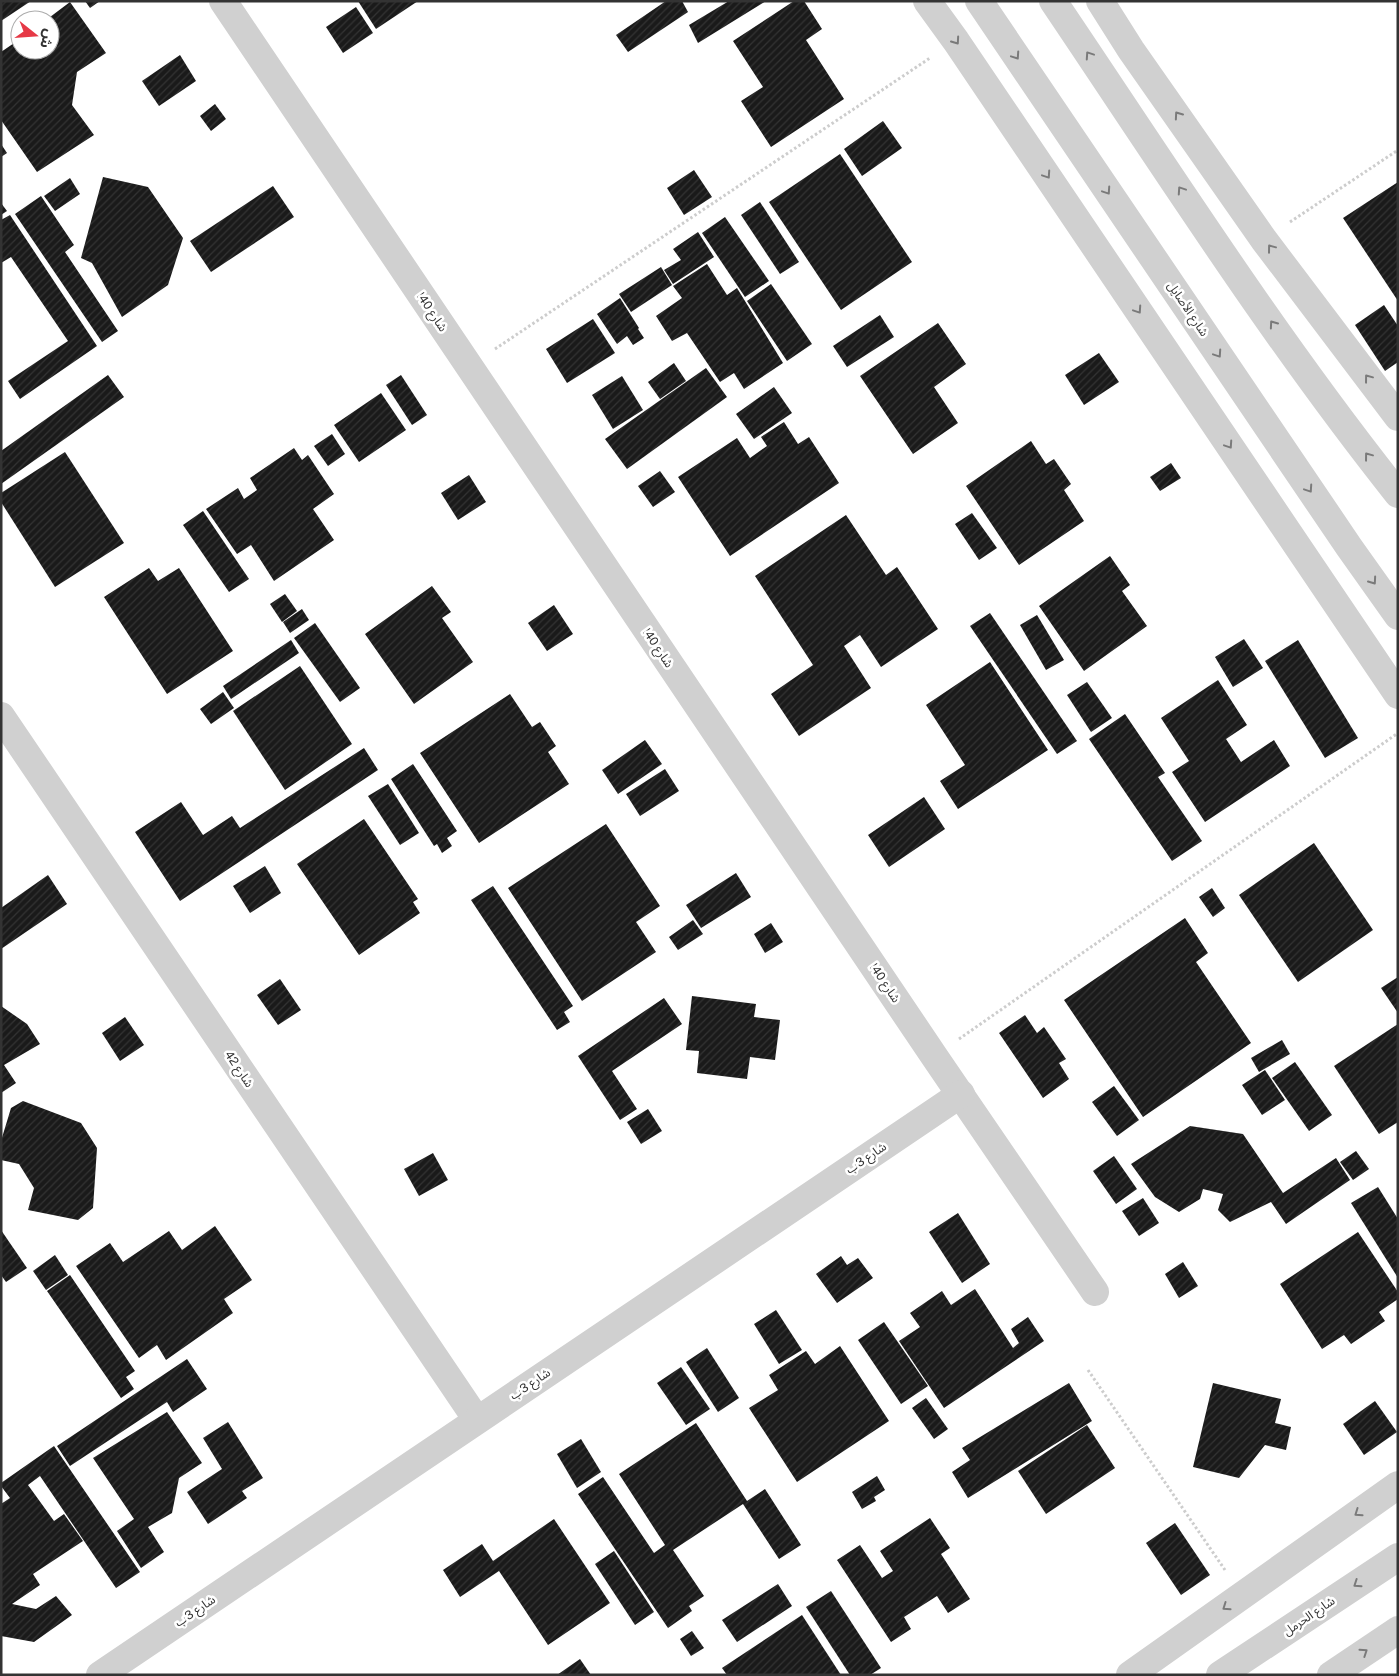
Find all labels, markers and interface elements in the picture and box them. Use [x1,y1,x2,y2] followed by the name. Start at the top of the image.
[10,10,60,60] north arrow
[37,27,58,50] text: ش
[950,35,959,45] one-way arrow
[1010,50,1019,60] one-way arrow
[1086,52,1096,61] one-way arrow
[1175,111,1184,121] one-way arrow
[1041,170,1050,179] one-way arrow
[1101,185,1111,194] one-way arrow
[1178,186,1187,196] one-way arrow
[1268,245,1276,254] one-way arrow
[1163,279,1211,340] street label: شارع الأصايل
[412,290,450,335] street label: شارع 40ا
[1132,304,1141,314] one-way arrow
[1270,320,1279,330] one-way arrow
[1212,348,1221,358] one-way arrow
[1366,375,1374,384] one-way arrow
[1223,439,1232,448] one-way arrow
[1365,453,1373,462] one-way arrow
[1303,483,1313,492] one-way arrow
[1367,575,1376,585] one-way arrow
[638,626,676,671] street label: شارع 40ا
[865,961,903,1006] street label: شارع 40ا
[220,1048,256,1091] street label: شارع 42
[843,1139,890,1178] street label: شارع 3ب
[507,1365,554,1404] street label: شارع 3ب
[1354,1507,1364,1516] one-way arrow
[1353,1578,1363,1587] one-way arrow
[172,1592,219,1631] street label: شارع 3ب
[1281,1594,1339,1640] street label: شارع الحرمل
[1222,1601,1232,1610] one-way arrow
[1359,1649,1368,1659] one-way arrow

